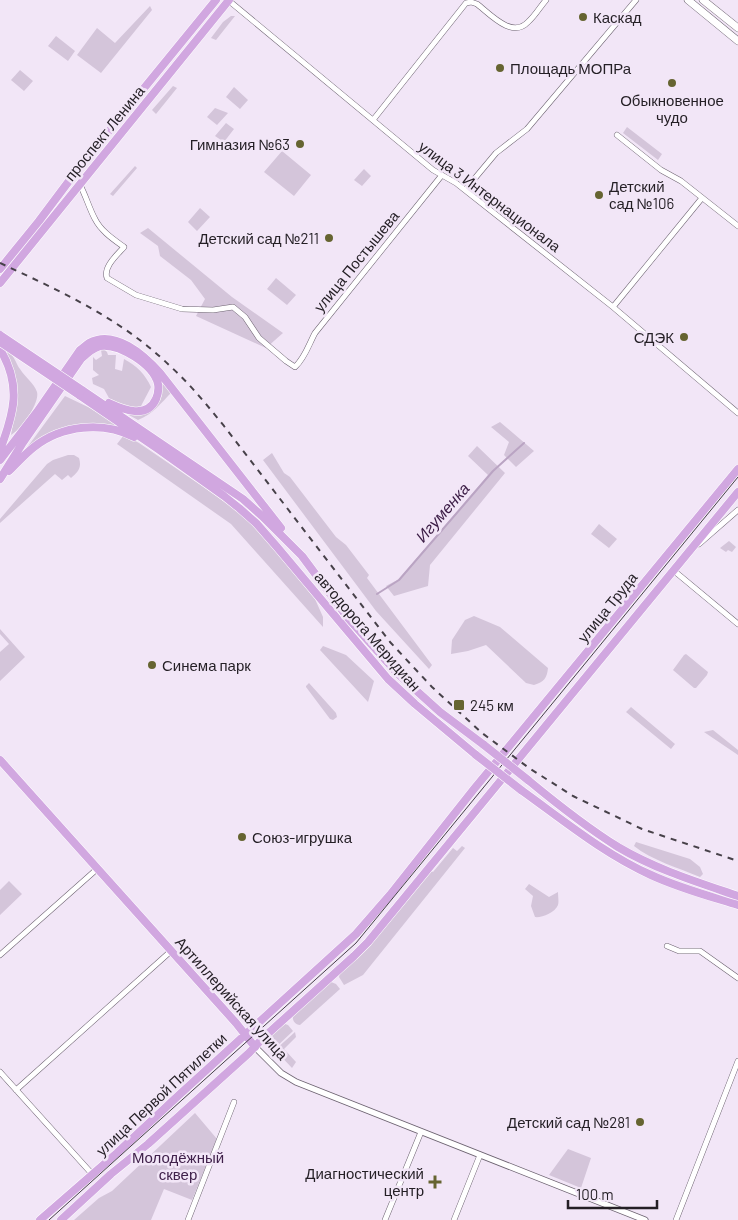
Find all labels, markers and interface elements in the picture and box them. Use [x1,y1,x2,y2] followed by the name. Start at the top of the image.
[593,8,642,26] place label: Каскад
[577,11,589,23] marker: Каскад
[510,59,632,77] place label: Площадь МОПРа
[494,62,506,74] marker: Площадь МОПРа
[666,77,678,89] marker: Обыкновенное чудо
[60,81,148,184] street label: проспект Ленина
[620,91,724,126] place label: Обыкновенное чудо
[190,135,290,153] place label: Гимназия №63
[415,137,565,256] street label: улица 3 Интернационала
[294,138,306,150] marker: Гимназия №63
[609,177,674,212] place label: Детский сад №106
[593,189,605,201] marker: Детский сад №106
[310,206,403,315] street label: улица Постышева
[198,229,319,247] place label: Детский сад №211
[323,232,335,244] marker: Детский сад №211
[634,328,674,346] place label: СДЭК
[678,331,690,343] marker: СДЭК
[411,478,473,546] water label: Игуменка
[311,568,425,694] street label: автодорога Меридиан
[573,568,641,646] street label: улица Труда
[162,656,251,674] place label: Синема парк
[146,659,158,671] marker: Синема парк
[470,696,514,714] place label: 245 км
[452,698,466,712] marker: 245 км
[252,828,353,846] place label: Союз-игрушка
[236,831,248,843] marker: Союз-игрушка
[172,933,292,1064] street label: Артиллерийская улица
[92,1029,230,1159] street label: улица Первой Пятилетки
[507,1113,630,1131] place label: Детский сад №281
[634,1116,646,1128] marker: Детский сад №281
[132,1148,224,1183] park label: Молодёжный сквер
[305,1164,424,1199] place label: Диагностический центр
[428,1175,442,1189] marker: Диагностический центр
[568,1178,657,1210] scale bar
[576,1185,614,1203] text: 100 m

